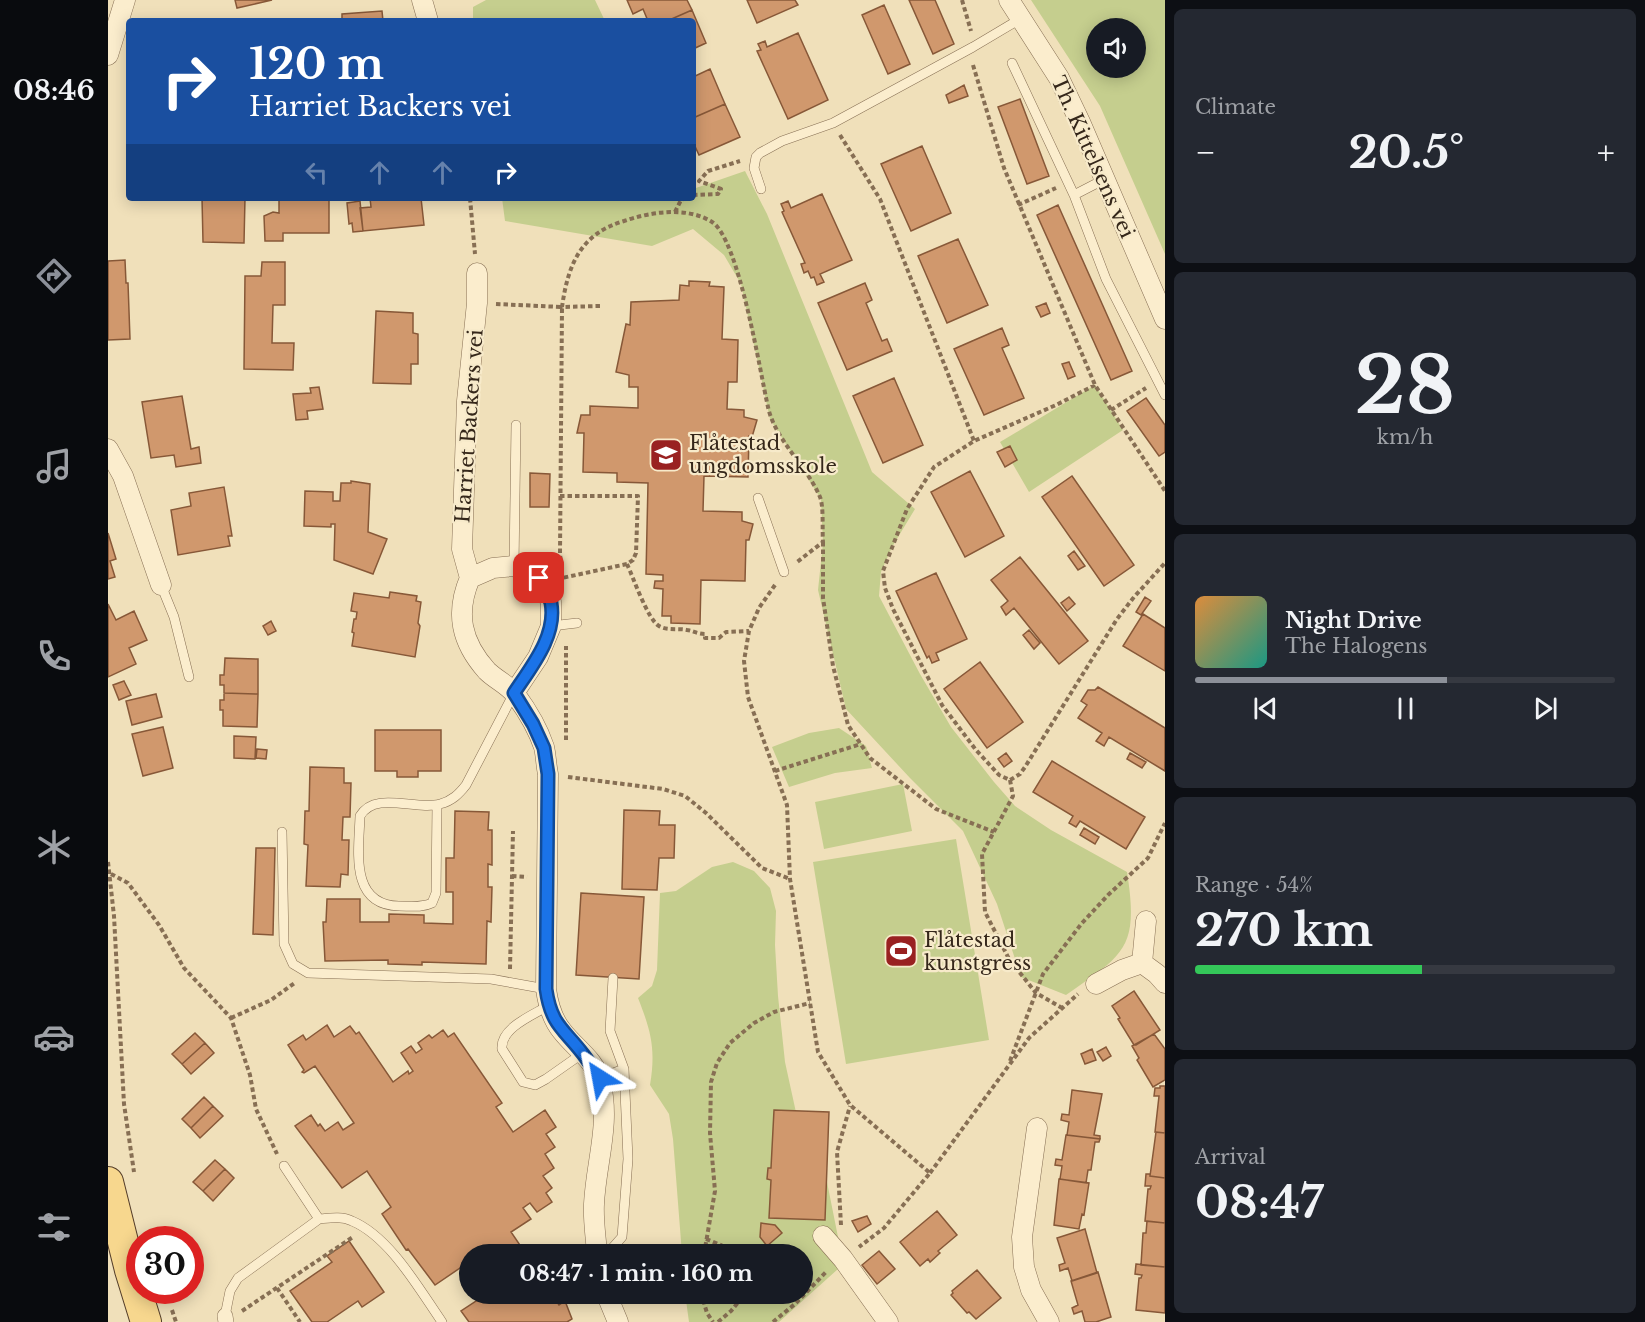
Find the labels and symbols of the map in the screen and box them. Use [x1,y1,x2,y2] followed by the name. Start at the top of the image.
[1046,72,1140,242] street label: Th. Kittelsens vei
[450,328,488,524] street label: Harriet Backers vei
[689,431,837,478] place label: Flåtestad ungdomsskole
[648,437,684,473] school or university icon: Flåtestad ungdomsskole
[513,552,564,603] pin
[924,928,1031,975] place label: Flåtestad kunstgress
[883,933,919,969] sports icon: Flåtestad kunstgress
[568,1046,632,1110] position arrow
[126,1226,204,1304] speed limit sign: 30

